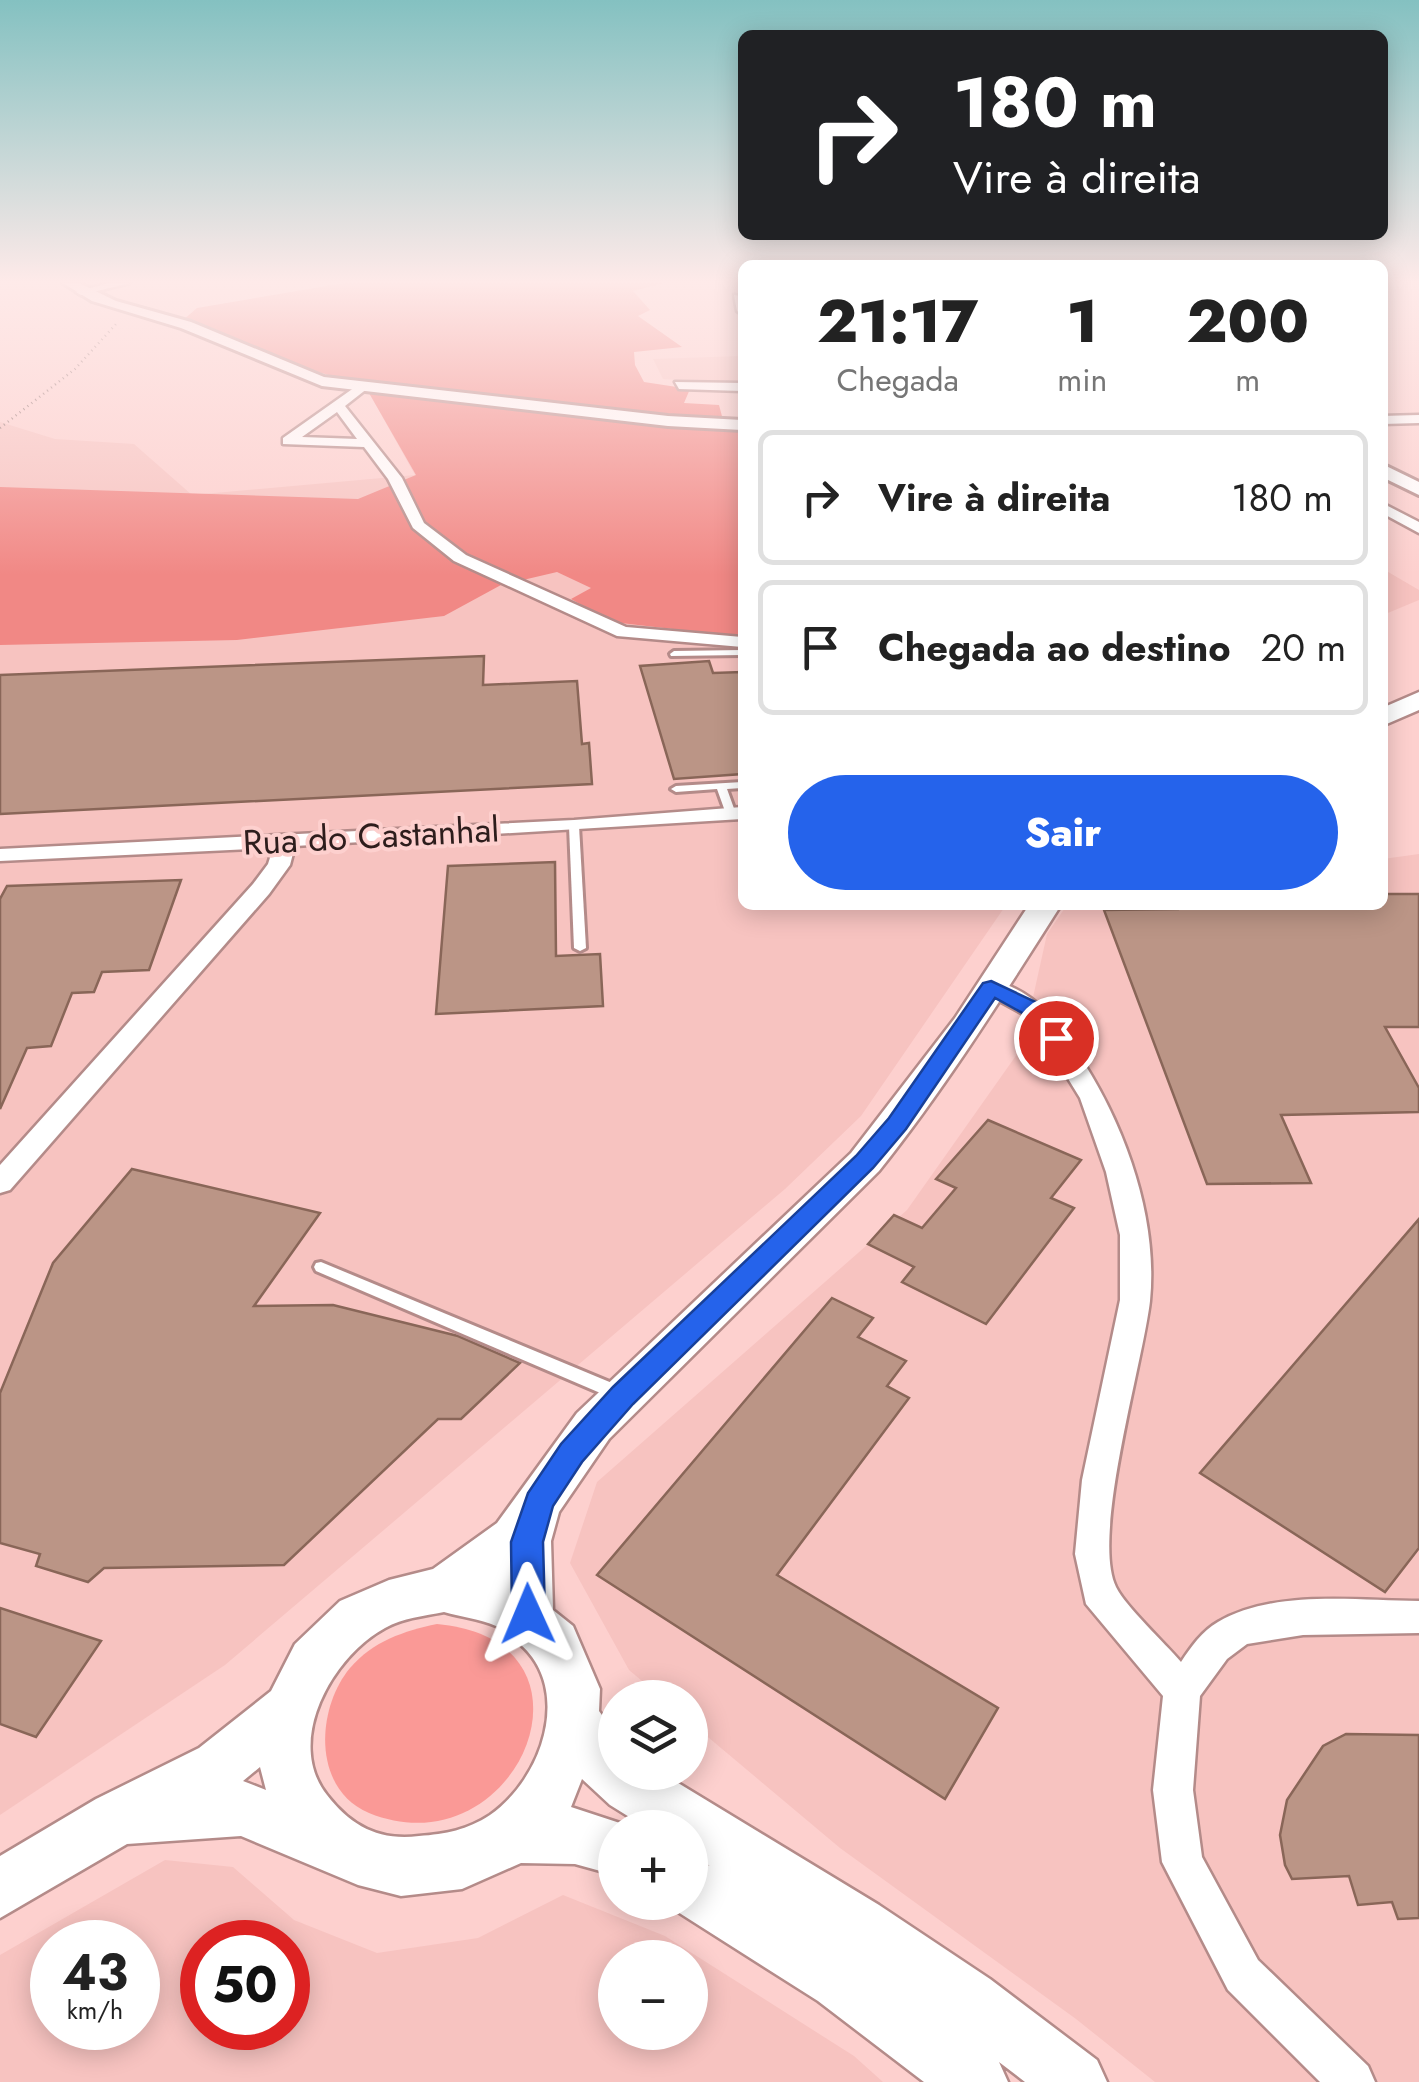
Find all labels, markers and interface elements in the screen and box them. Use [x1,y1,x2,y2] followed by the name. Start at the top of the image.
[953,52,1157,153] text: 180 m
[788,70,918,200] icon: right
[953,145,1201,210] text: Vire à direita
[817,278,978,365] text: 21:17
[1067,278,1098,365] text: 1
[1186,278,1309,365] text: 200
[836,357,959,403] text: Chegada
[1057,357,1107,403] text: min
[1235,357,1260,403] text: m
[793,470,848,525] icon: right
[878,470,1111,525] text: Vire à direita
[1231,470,1333,525] text: 180 m
[793,620,848,675] icon: arrive
[878,620,1231,675] text: Chegada ao destino
[1261,620,1346,675] text: 20 m
[788,775,1338,890] button: Sair
[242,804,500,868] street label: Rua do Castanhal
[1014,996,1099,1081] pin
[1029,1011,1084,1066] icon: arrive
[476,1562,580,1666] position arrow
[598,1680,708,2050] map controls
[598,1680,708,1790] button: layers
[598,1810,708,1920] button: +
[180,1920,310,2050] speed limit sign: 50
[62,1936,128,2009] text: 43
[598,1940,708,2050] button: −
[67,1992,123,2028] text: km/h

